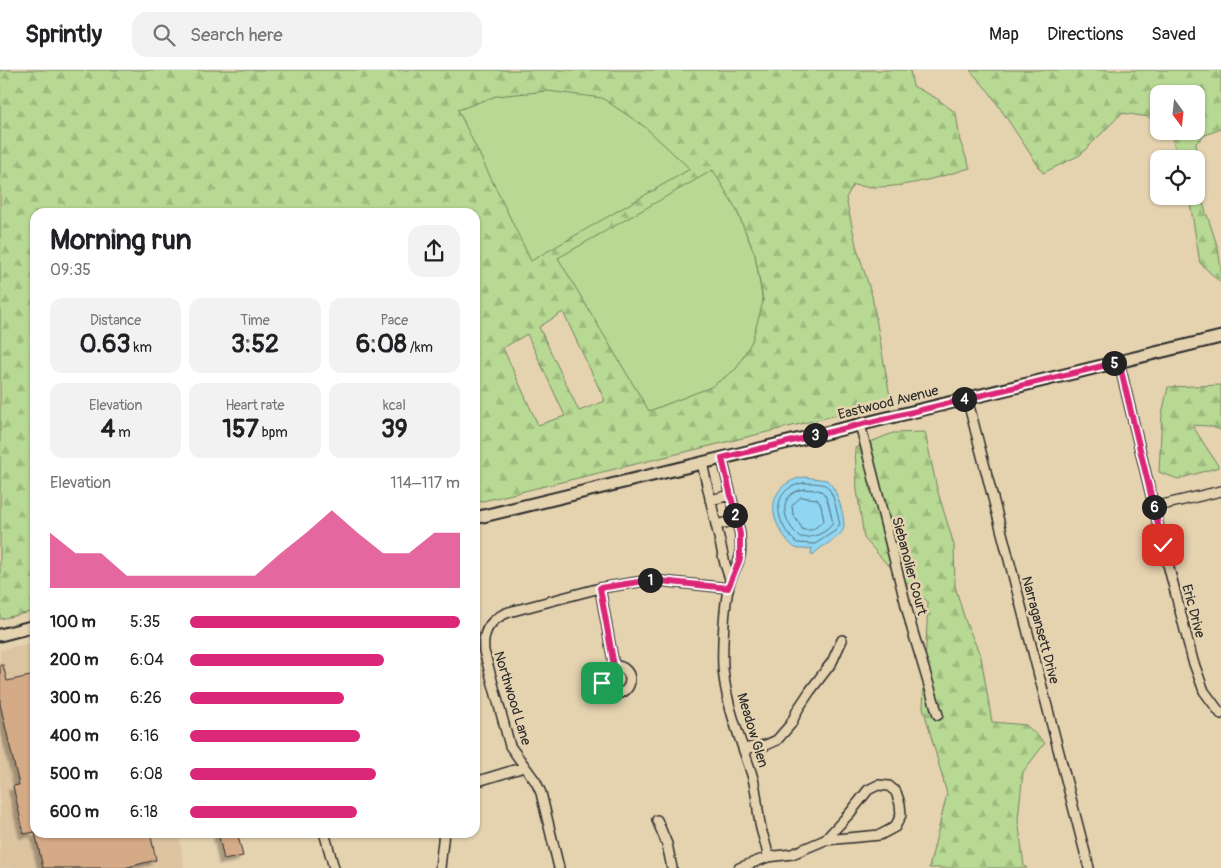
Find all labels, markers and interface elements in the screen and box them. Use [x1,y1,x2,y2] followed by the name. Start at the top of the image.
[132,12,482,57] search box
[25,20,102,49] text: Sprintly
[150,21,178,49] icon: search
[190,23,283,47] text: Search here
[989,23,1019,46] text: Map
[1047,23,1123,46] text: Directions
[1151,23,1196,46] text: Saved
[1150,85,1205,140] north arrow
[1150,85,1205,205] map controls
[1150,150,1205,205] button: locate
[50,223,192,258] text: Morning run
[408,225,460,277] button: share
[50,260,91,280] text: 09:35
[90,312,141,329] text: Distance
[240,312,270,329] text: Time
[380,312,408,329] text: Pace
[79,329,131,360] text: 0.63
[231,329,279,360] text: 3:52
[356,329,407,360] text: 6:08
[131,339,152,356] text: km
[407,339,433,356] text: /km
[1102,350,1126,376] pin: 5
[1111,355,1118,372] text: 5
[836,382,940,423] street label: Eastwood Avenue
[952,386,976,412] pin: 4
[960,391,969,408] text: 4
[89,397,142,414] text: Elevation
[225,397,285,414] text: Heart rate
[383,397,406,414] text: kcal
[101,414,115,445] text: 4
[222,414,259,445] text: 157
[381,414,408,445] text: 39
[802,422,828,448] pin: 3
[115,424,131,441] text: m
[259,424,288,441] text: bpm
[812,427,819,444] text: 3
[50,473,111,493] text: Elevation
[390,473,460,493] text: 114–117 m
[1142,494,1166,520] pin: 6
[1150,499,1159,516] text: 6
[722,502,748,528] pin: 2
[732,507,739,524] text: 2
[888,515,931,617] street label: Siebanolier Court
[1142,524,1184,566] pin
[1149,531,1177,559] icon: check
[638,568,662,592] pin: 1
[648,572,653,589] text: 1
[1018,574,1063,686] street label: Narragansett Drive
[1178,582,1209,640] street label: Eric Drive
[50,612,96,632] text: 100 m
[130,612,161,632] text: 5:35
[490,649,535,747] street label: Northwood Lane
[50,650,98,670] text: 200 m
[130,650,164,670] text: 6:04
[581,662,623,704] pin
[588,669,616,697] icon: arrive
[50,688,98,708] text: 300 m
[130,688,162,708] text: 6:26
[733,691,772,769] street label: Meadow Glen
[50,726,99,746] text: 400 m
[130,726,159,746] text: 6:16
[50,764,98,784] text: 500 m
[130,764,163,784] text: 6:08
[50,802,99,822] text: 600 m
[130,802,158,822] text: 6:18

